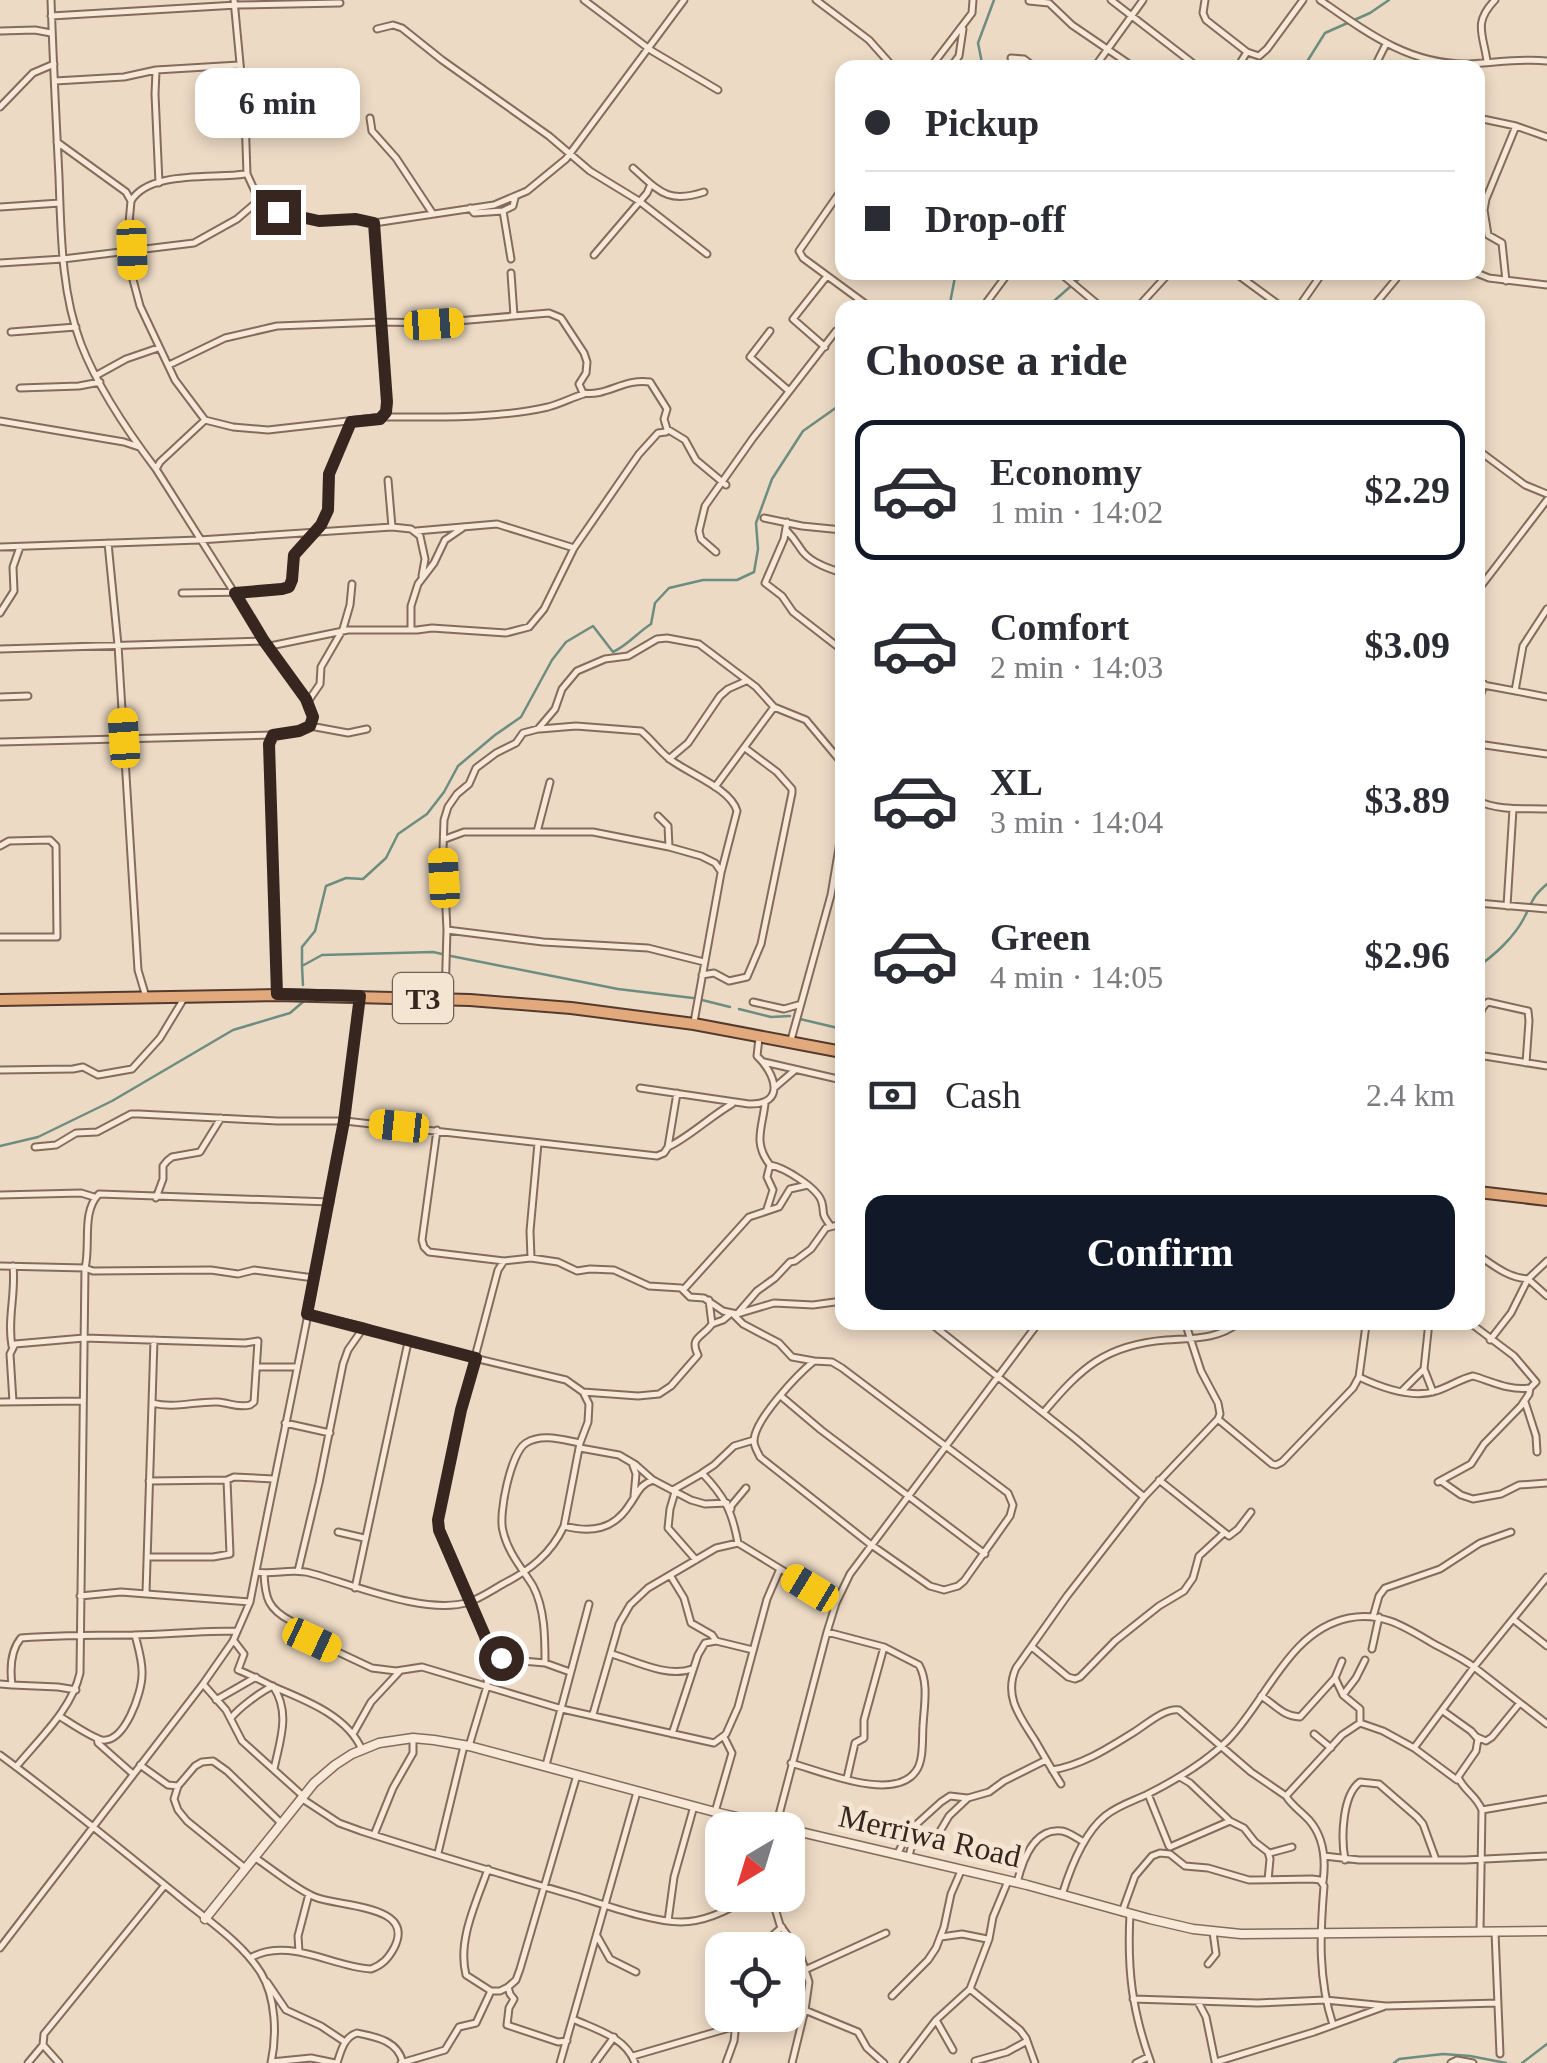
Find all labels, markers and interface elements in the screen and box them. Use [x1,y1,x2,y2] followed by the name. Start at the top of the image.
[196,67,360,137] callout: 6 min
[239,85,316,121] text: 6 min
[925,102,1039,144] text: Pickup
[256,190,301,235] route end
[925,198,1066,240] text: Drop-off
[116,219,148,281] car
[403,307,465,341] car
[865,335,1128,385] text: Choose a ride
[870,445,960,535] icon: car
[990,451,1142,493] text: Economy
[1365,469,1450,511] text: $2.29
[990,494,1163,530] text: 1 min · 14:02
[870,600,960,690] icon: car
[990,606,1129,648] text: Comfort
[1365,624,1450,666] text: $3.09
[990,649,1163,685] text: 2 min · 14:03
[107,707,141,769] car
[870,755,960,845] icon: car
[990,761,1043,803] text: XL
[1365,779,1450,821] text: $3.89
[990,804,1163,840] text: 3 min · 14:04
[427,847,461,909] car
[870,910,960,1000] icon: car
[990,916,1091,958] text: Green
[1365,934,1450,976] text: $2.96
[990,959,1163,995] text: 4 min · 14:05
[393,973,453,1023] road number: T3
[865,1068,920,1123] icon: cash
[945,1074,1021,1116] text: Cash
[1366,1077,1455,1113] text: 2.4 km
[368,1108,430,1144] car
[865,1195,1455,1310] button: Confirm
[777,1560,843,1616] car
[278,1614,346,1666] car
[479,1636,524,1681] route start
[835,1798,1025,1874] street label: Merriwa Road
[705,1812,805,1912] north arrow
[705,1812,805,2032] map controls
[705,1932,805,2032] button: locate

